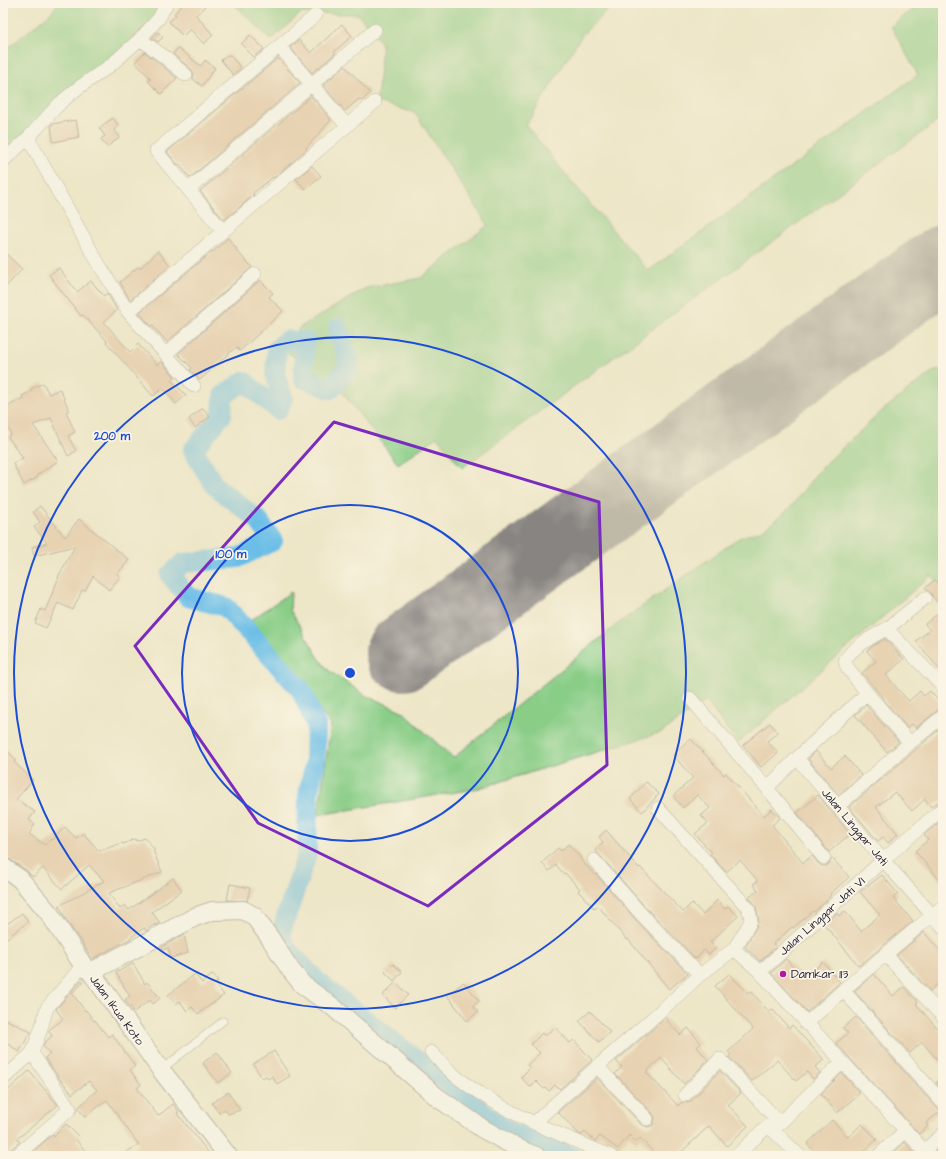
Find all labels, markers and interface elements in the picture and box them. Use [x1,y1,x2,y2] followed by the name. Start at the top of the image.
[93,428,131,445] text: 200 m
[216,546,247,563] text: 100 m
[343,666,357,680] centre of rings
[816,785,892,870] street label: Jalan Linggar Jati
[776,873,870,960] street label: Jalan Linggar Jati VI
[791,966,848,983] place label: Damkar 113
[778,969,788,979] marker: Damkar 113
[85,972,148,1049] street label: Jalan Ikua Koto

